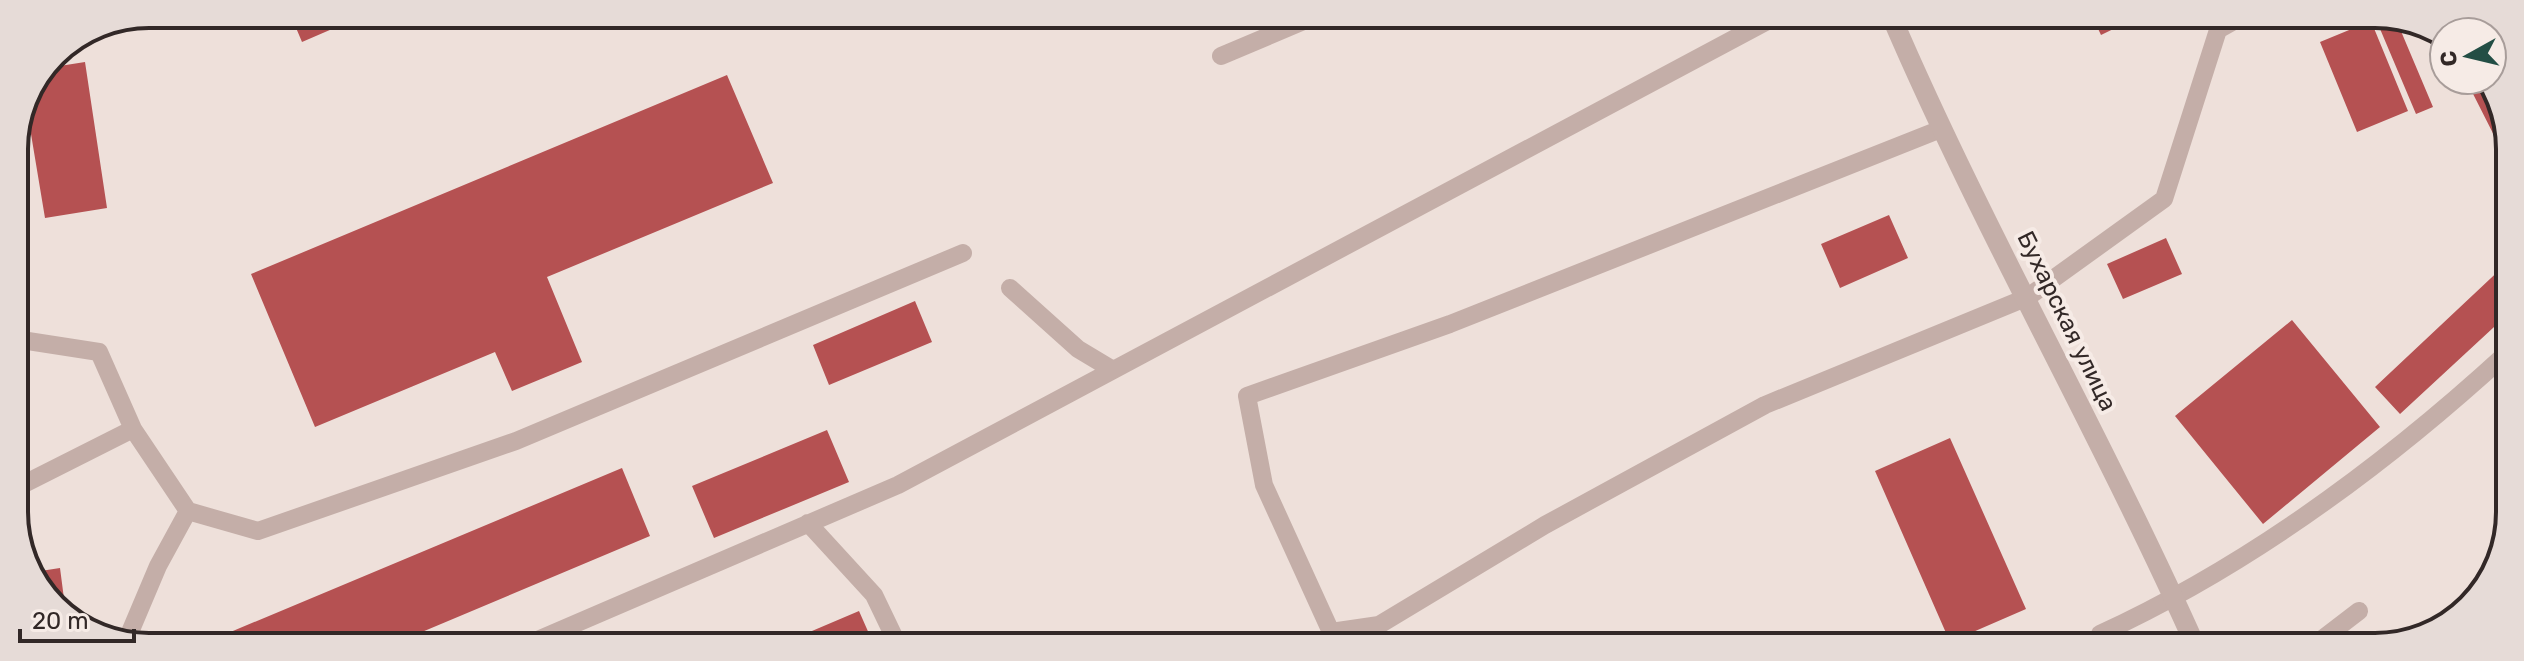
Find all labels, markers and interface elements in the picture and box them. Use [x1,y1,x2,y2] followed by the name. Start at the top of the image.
[2428,16,2508,96] north arrow
[2434,49,2463,68] text: С
[2011,227,2123,415] street label: Бухарская улица
[20,593,134,643] scale bar
[32,607,89,635] text: 20 m

